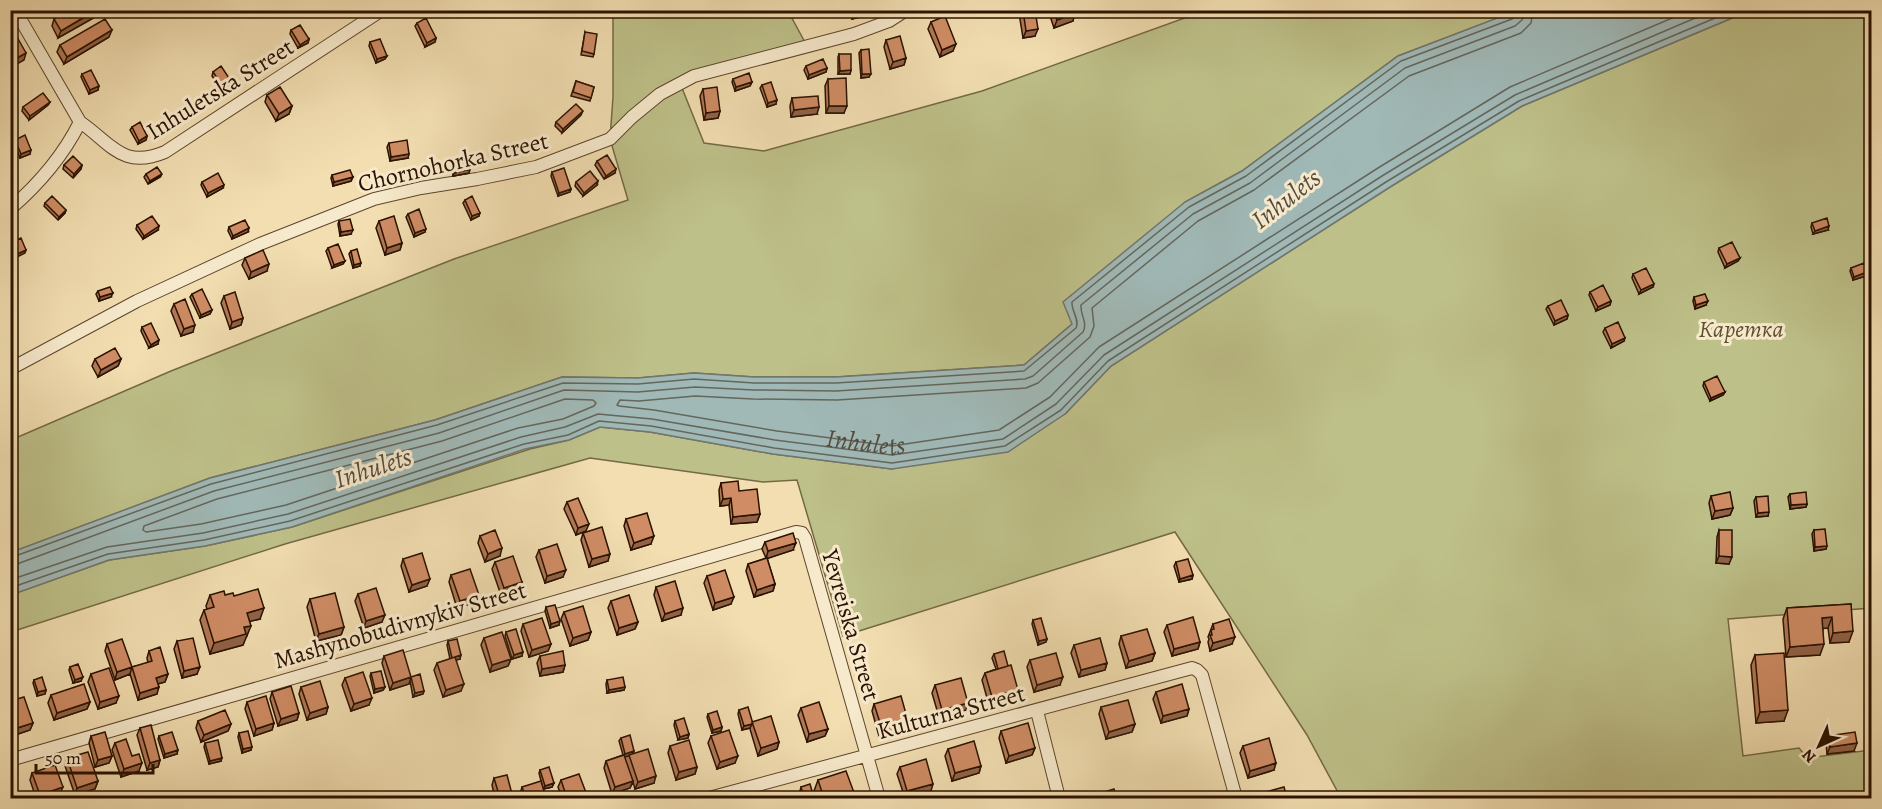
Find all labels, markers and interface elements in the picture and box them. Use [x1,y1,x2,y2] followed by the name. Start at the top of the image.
[140,31,300,147] street label: Inhuletska Street
[355,125,551,199] street label: Chornohorka Street
[1244,161,1328,237] water label: Inhulets
[1698,313,1784,345] park label: Каретка
[824,420,907,464] water label: Inhulets
[330,439,416,497] water label: Inhulets
[814,545,888,704] street label: Yevreiska Street
[270,574,530,676] street label: Mashynobudivnykiv Street
[874,677,1028,747] street label: Kulturna Street
[1789,716,1849,776] north arrow
[36,737,153,775] scale bar
[1797,744,1821,768] text: N
[45,746,81,770] text: 50 m

